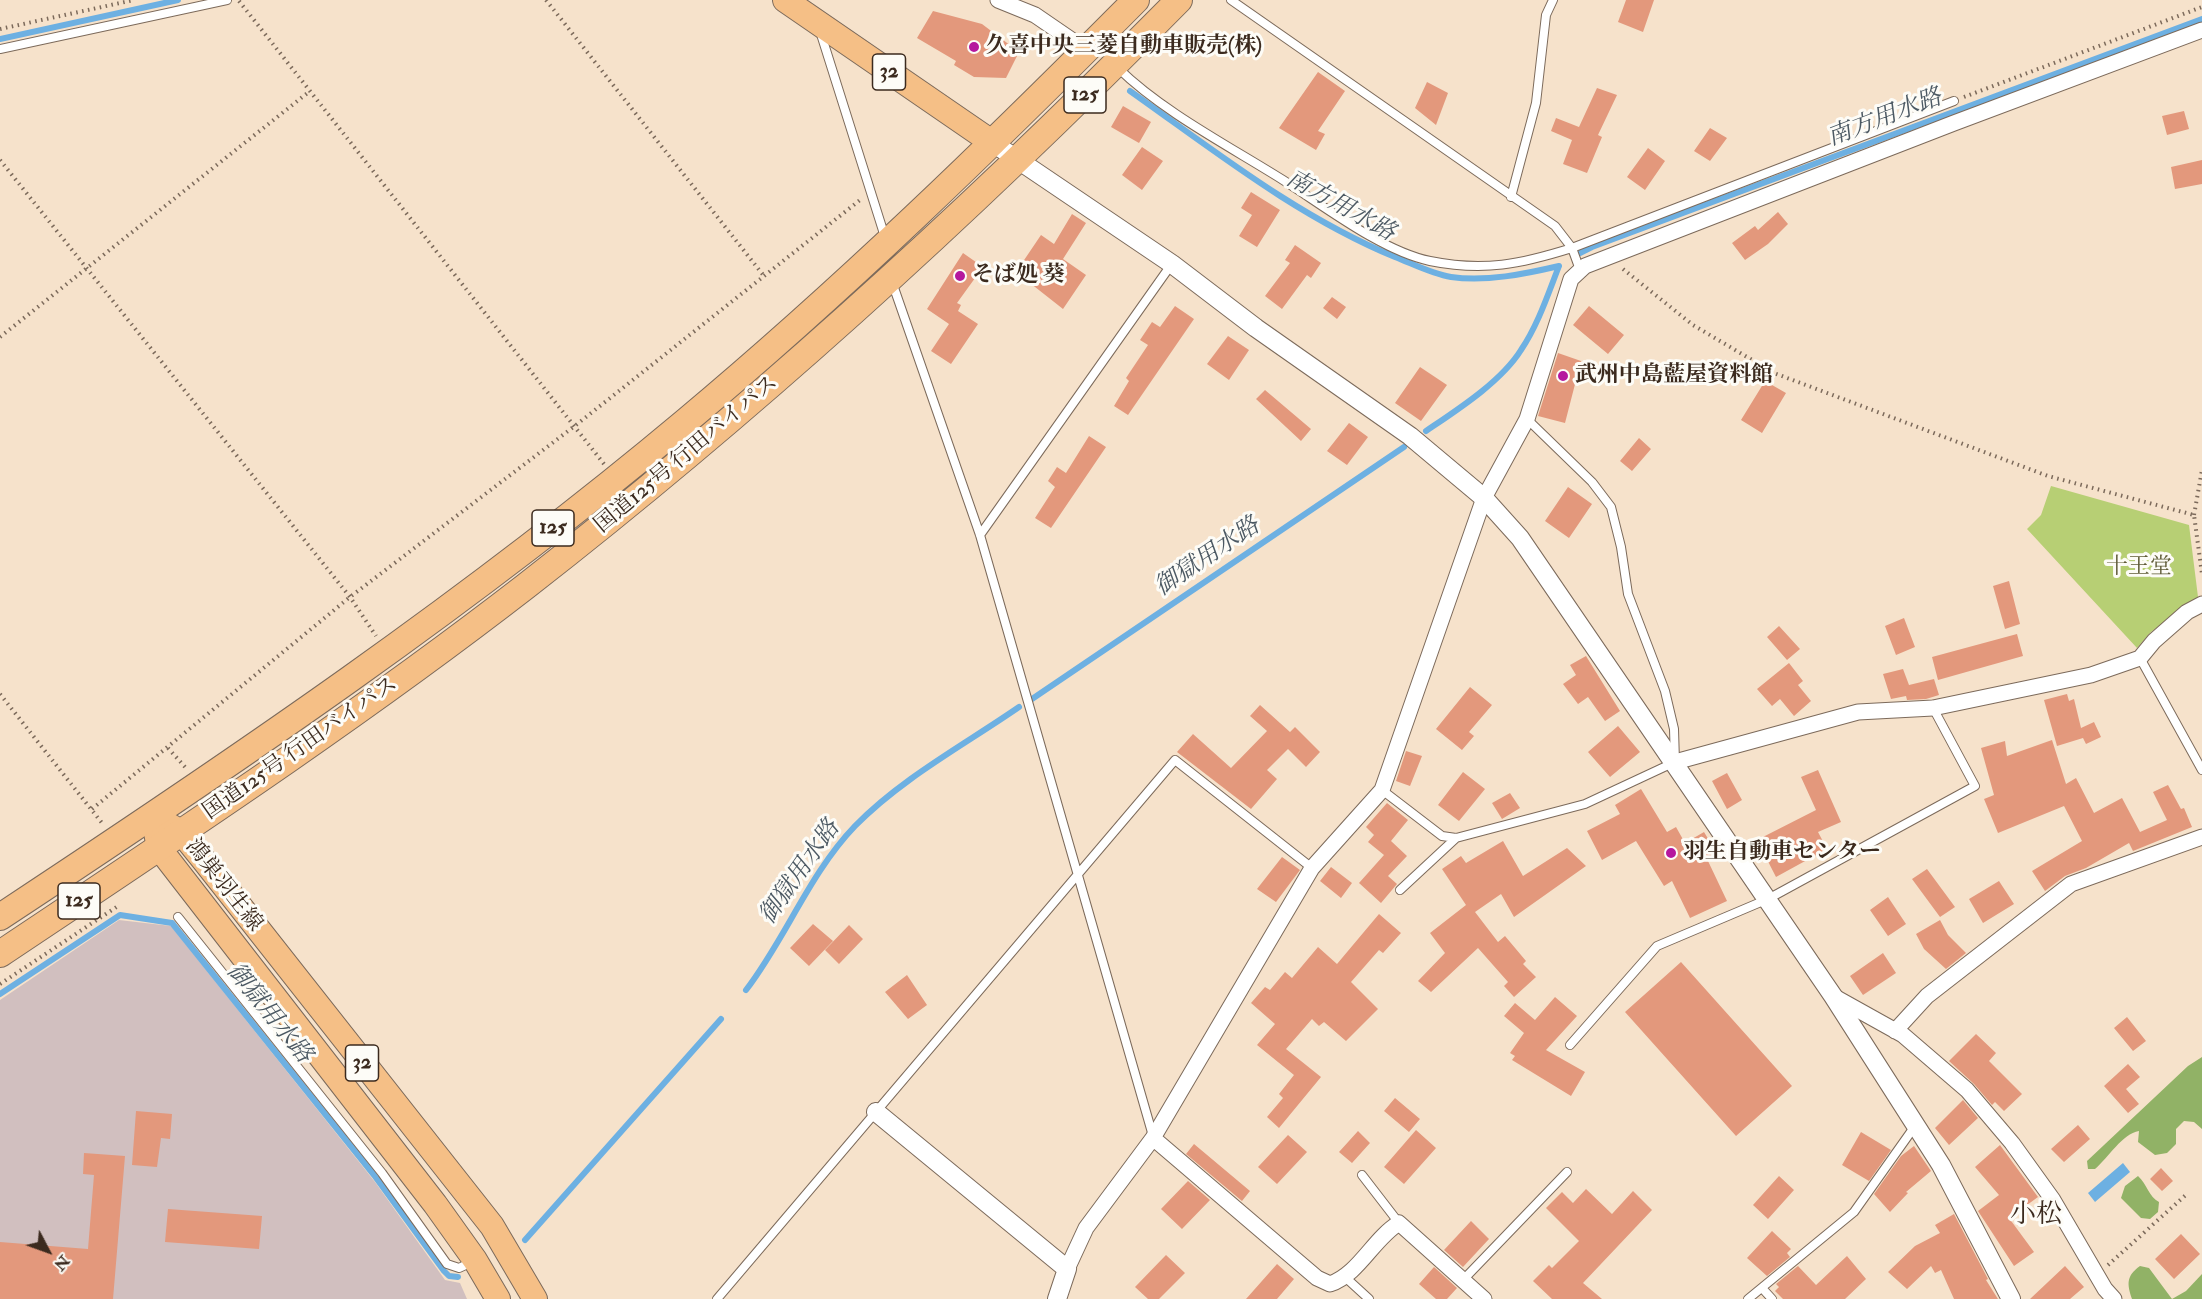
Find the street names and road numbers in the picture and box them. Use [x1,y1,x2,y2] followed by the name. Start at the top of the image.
[872,54,906,90] road number: 32
[1064,77,1106,113] road number: 125
[590,371,784,539] street label: 国道125号 行田バイパス
[532,510,574,546] road number: 125
[199,672,403,826] street label: 国道125号 行田バイパス
[179,835,267,937] street label: 鴻巣羽生線
[58,883,100,919] road number: 125
[346,1045,378,1081] road number: 32

